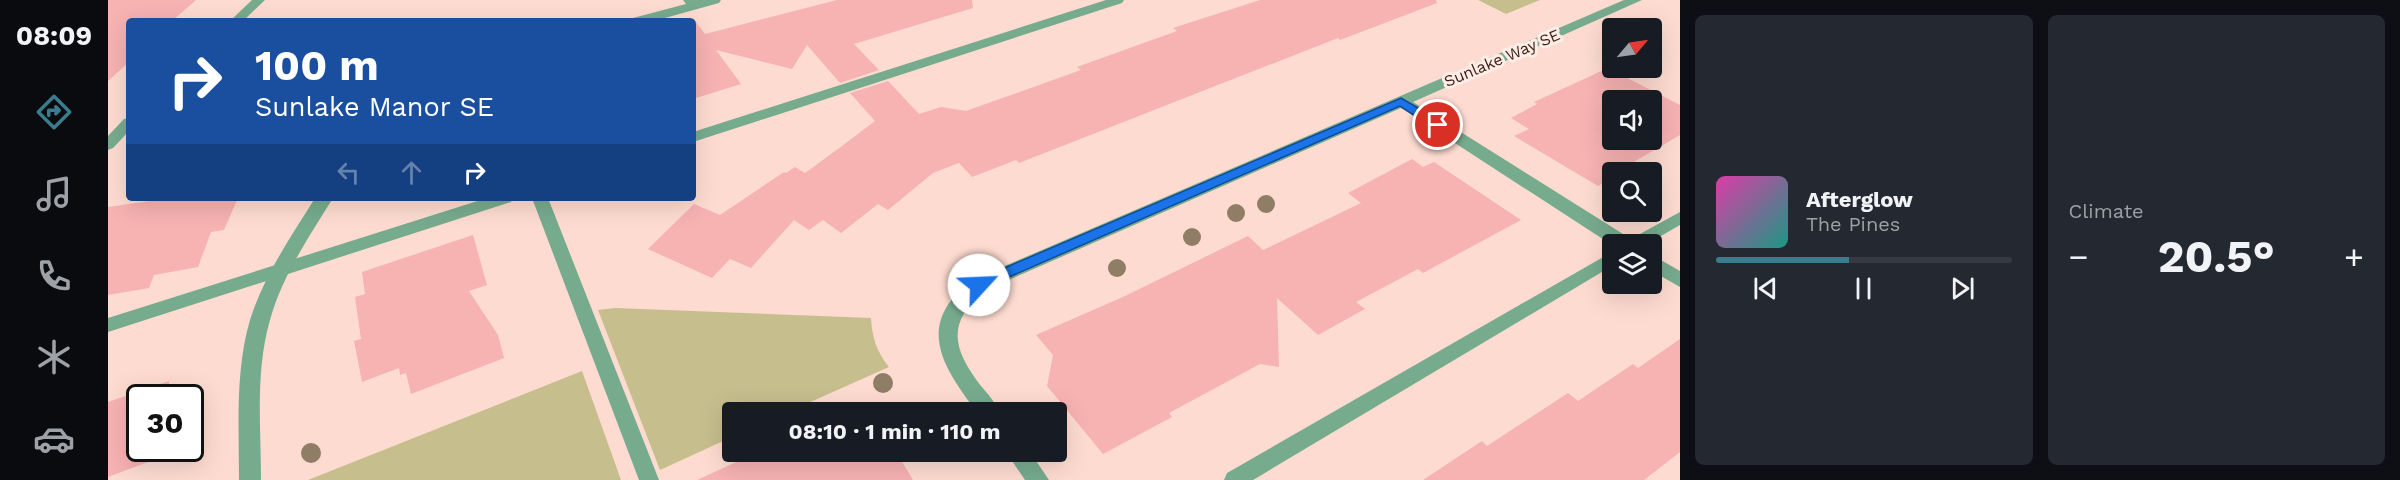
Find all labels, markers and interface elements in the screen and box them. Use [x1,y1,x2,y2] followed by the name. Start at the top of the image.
[1602,18,1662,78] north arrow
[1602,18,1662,294] map controls
[16,20,92,52] text: 08:09
[1441,25,1563,91] street label: Sunlake Way SE
[255,41,379,90] text: 100 m
[156,42,234,120] icon: right
[1602,90,1662,150] button: sound
[33,91,75,133] icon: directions
[255,91,494,123] text: Sunlake Manor SE
[1412,99,1463,150] pin
[1421,108,1454,141] icon: arrive
[332,156,365,189] icon: left
[395,156,428,189] icon: ahead
[458,156,491,189] icon: right
[1602,162,1662,222] button: search
[33,173,75,215] icon: music
[1806,187,1913,212] text: Afterglow
[2069,199,2144,223] text: Climate
[1806,212,1900,236] text: The Pines
[2158,230,2275,283] text: 20.5°
[1602,234,1662,294] button: layers
[2069,237,2088,276] text: −
[2344,237,2364,276] text: +
[947,253,1011,317] position arrow
[33,255,75,297] icon: phone
[1749,272,1782,305] icon: previous
[1847,272,1880,305] icon: pause
[1946,272,1979,305] icon: next
[33,336,75,378] icon: climate
[126,384,204,462] speed limit sign: 30
[33,418,75,460] icon: car
[789,419,1000,444] text: 08:10 · 1 min · 110 m

